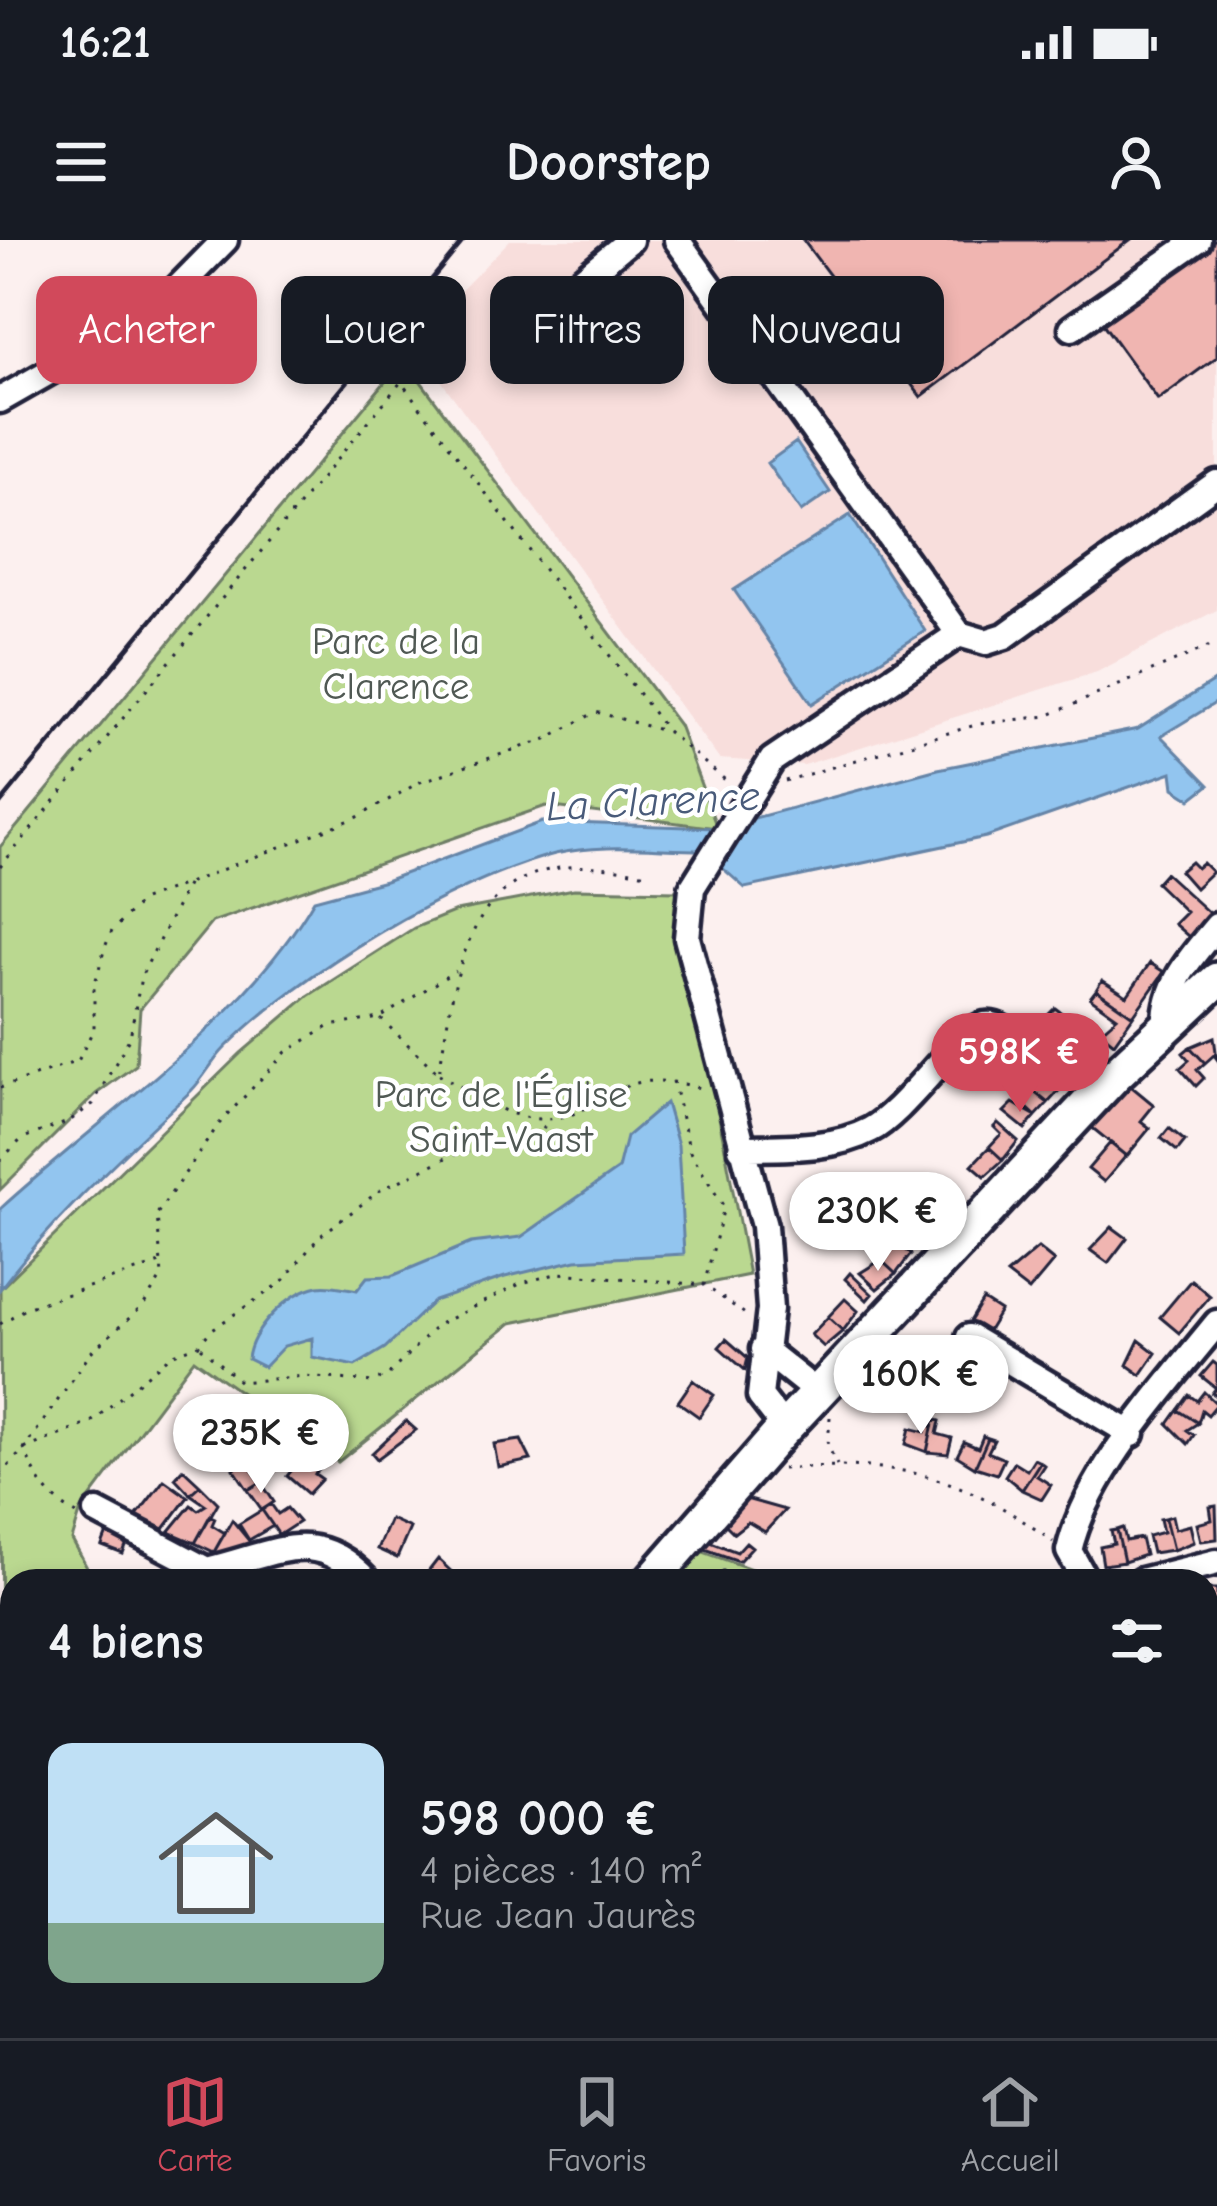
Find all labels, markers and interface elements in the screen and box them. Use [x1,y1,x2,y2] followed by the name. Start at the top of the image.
[60,16,151,68] text: 16:21
[48,129,114,195] icon: menu
[1103,129,1169,195] icon: person
[506,131,711,194] text: Doorstep
[36,276,257,384] chip: Acheter
[281,276,466,384] chip: Louer
[490,276,684,384] chip: Filtres
[708,276,944,384] chip: Nouveau
[312,619,480,709] park label: Parc de la Clarence
[545,771,761,832] water label: La Clarence
[922,1013,1118,1115] pin: 598K €
[958,1029,1082,1074] text: 598K €
[374,1072,628,1162] park label: Parc de l'Église Saint-Vaast
[780,1172,976,1274] pin: 230K €
[816,1188,940,1233] text: 230K €
[823,1335,1019,1437] pin: 160K €
[861,1351,981,1396] text: 160K €
[163,1394,359,1496] pin: 235K €
[200,1410,322,1455] text: 235K €
[1104,1608,1170,1674] icon: filters
[48,1612,204,1671] text: 4 biens
[420,1789,659,1848] text: 598 000 €
[144,1791,288,1935] icon: home
[420,1848,701,1893] text: 4 pièces · 140 m²
[420,1893,696,1938] text: Rue Jean Jaurès
[157,2069,233,2179] tab: Carte
[547,2069,646,2179] tab: Favoris
[961,2069,1060,2179] tab: Accueil

